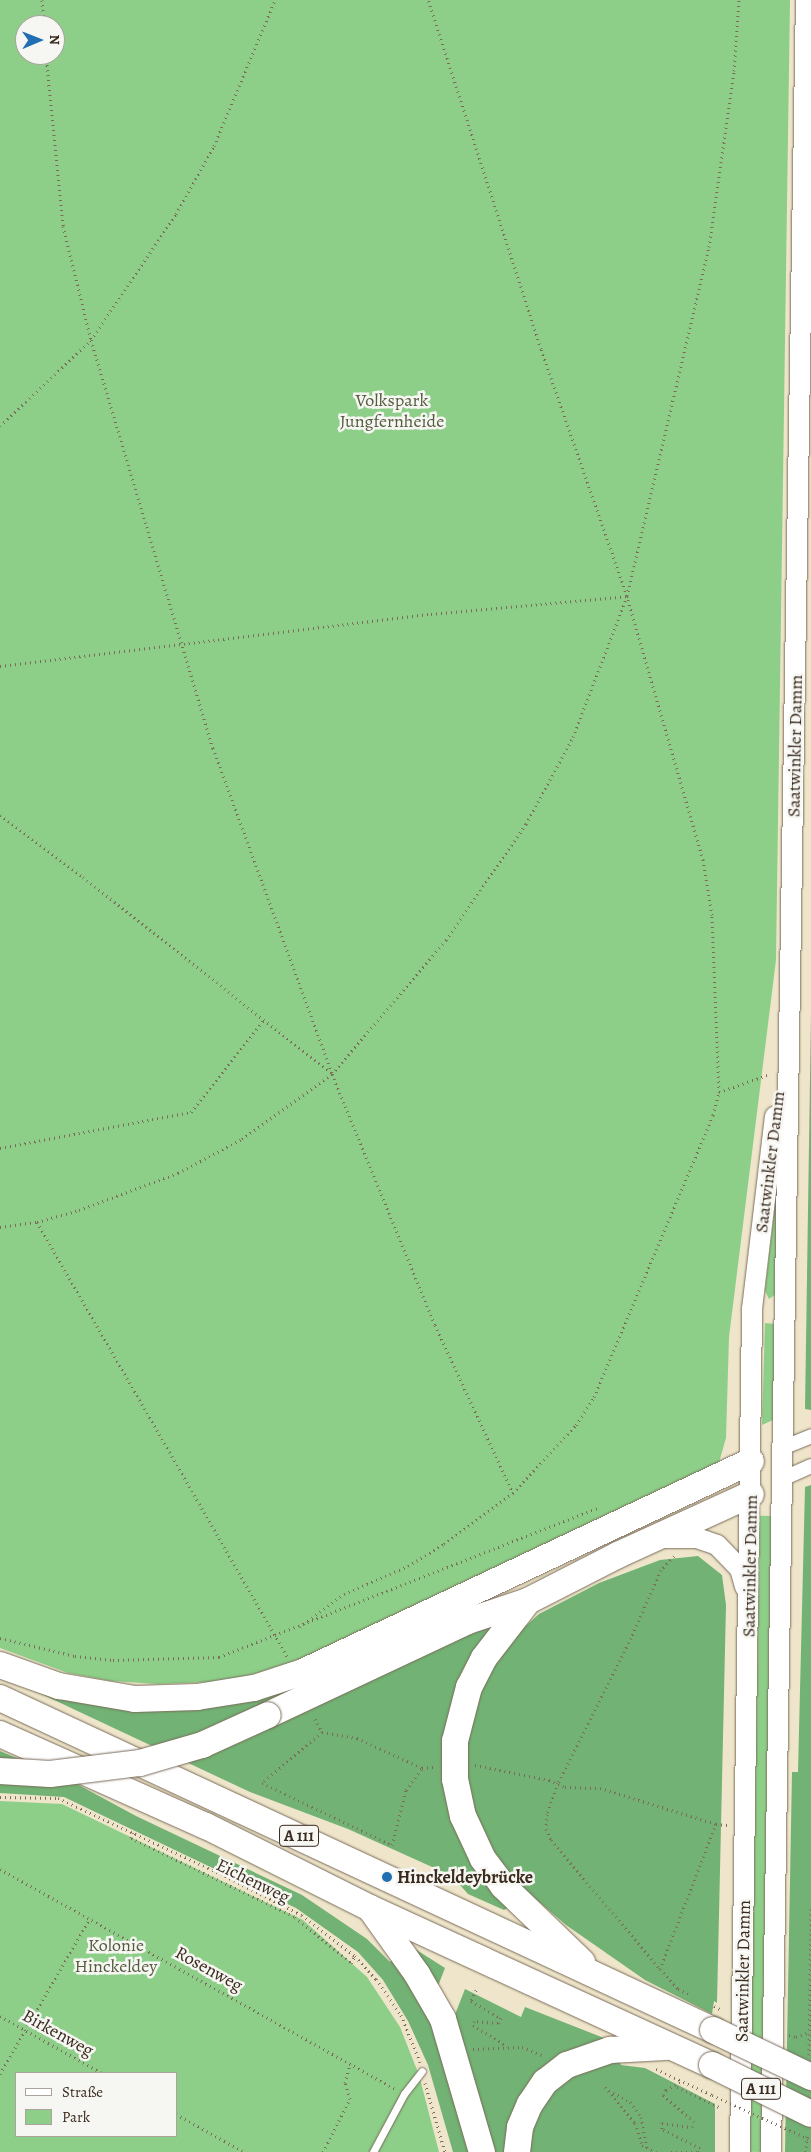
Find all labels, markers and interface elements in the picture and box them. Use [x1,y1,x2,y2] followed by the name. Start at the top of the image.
[15,15,65,65] north arrow
[45,34,64,45] text: N
[340,390,444,432] park label: Volkspark Jungfernheide
[783,675,807,817] street label: Saatwinkler Damm
[751,1090,789,1234] street label: Saatwinkler Damm
[738,1495,762,1637] street label: Saatwinkler Damm
[279,1822,319,1850] road number: A 111
[213,1854,293,1908] street label: Eichenweg
[397,1866,533,1888] place label: Hinckeldeybrücke
[381,1871,393,1883] marker: Hinckeldeybrücke
[731,1900,755,2042] street label: Saatwinkler Damm
[75,1935,157,1978] park label: Kolonie Hinckeldey
[172,1942,246,1996] street label: Rosenweg
[19,2005,97,2061] street label: Birkenweg
[15,2072,178,2137] legend
[741,2076,781,2102] road number: A 111
[62,2082,103,2102] text: Straße
[62,2107,90,2127] text: Park

